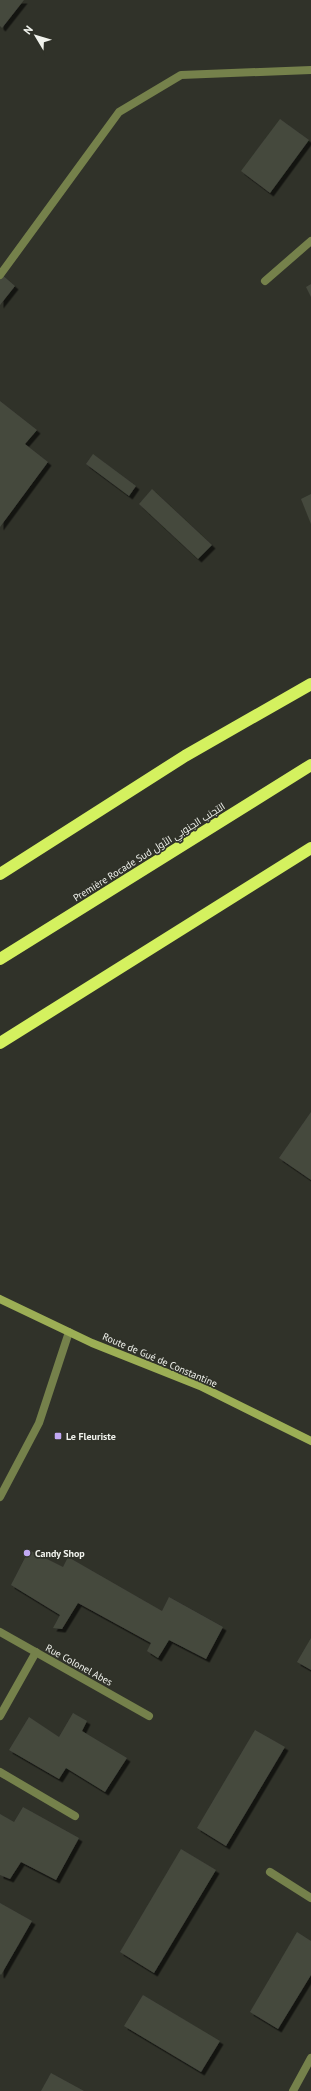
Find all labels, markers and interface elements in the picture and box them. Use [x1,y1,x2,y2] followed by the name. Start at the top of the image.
[16,16,56,56] north arrow
[20,23,36,37] text: N
[71,800,228,905] street label: Première Rocade Sud التجنب الجنوبي الأول
[101,1330,219,1390] street label: Route de Gué de Constantine
[66,1430,116,1443] place label: Le Fleuriste
[53,1431,63,1441] marker: Le Fleuriste
[35,1547,85,1560] place label: Candy Shop
[22,1548,32,1558] marker: Candy Shop
[43,1641,115,1689] street label: Rue Colonel Abes

